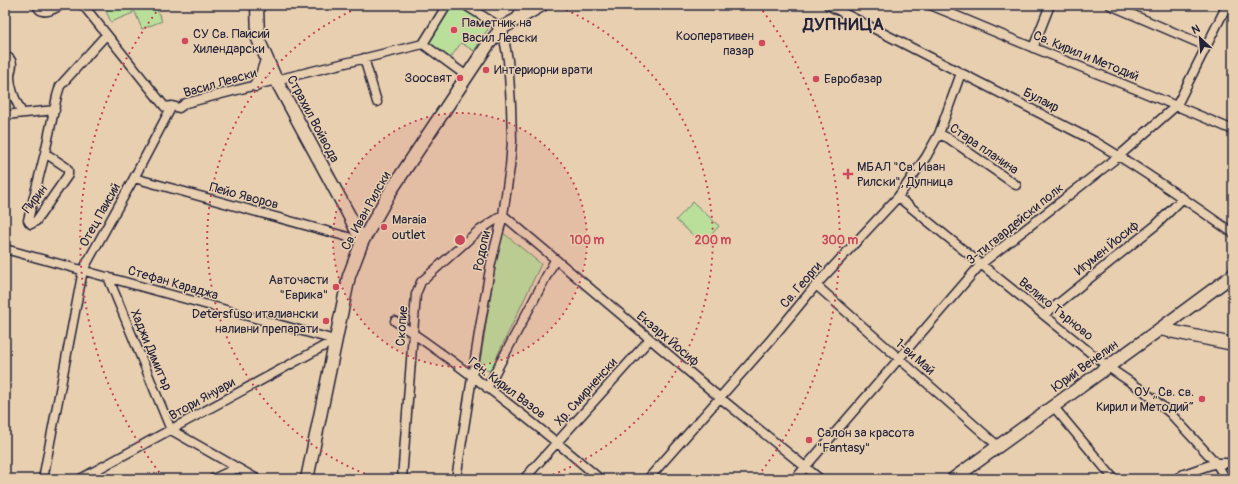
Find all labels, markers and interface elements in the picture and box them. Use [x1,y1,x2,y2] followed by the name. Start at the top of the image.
[802,14,885,35] district label: ДУПНИЦА
[462,15,537,46] place label: Паметник на Васил Левски
[1180,18,1220,58] north arrow
[1190,22,1203,37] text: N
[449,25,459,35] marker: Паметник на Васил Левски
[193,26,270,57] place label: СУ Св. Паисий Хилендарски
[1031,27,1141,85] street label: Св. Кирил и Методий
[676,28,754,59] place label: Кооперативен пазар
[180,36,190,46] marker: СУ Св. Паисий Хилендарски
[757,38,767,48] marker: Кооперативен пазар
[494,62,592,78] place label: Интериорни врати
[182,65,259,101] street label: Васил Левски
[481,65,491,75] marker: Интериорни врати
[405,70,452,86] place label: Зоосвят
[824,71,882,87] place label: Евробазар
[283,73,343,165] street label: Страхил Войвода
[455,73,465,83] marker: Зоосвят
[811,74,821,84] marker: Евробазар
[1020,84,1062,116] street label: Булаир
[946,120,1022,178] street label: Стара планина
[857,159,953,190] place label: МБАЛ "Св. Иван Рилски", Дупница
[842,168,854,180] marker: МБАЛ "Св. Иван Рилски", Дупница
[338,169,394,253] street label: Св. Иван Рилски
[208,179,280,213] street label: Пейо Яворов
[76,180,124,250] street label: Отец Паисий
[963,180,1067,268] street label: 3-ти гвардейски полк
[19,181,51,217] street label: Пирин
[392,212,426,243] place label: Maraia outlet
[1071,217,1143,279] street label: Игумен Йосиф
[379,222,389,232] marker: Maraia outlet
[470,229,494,273] street label: Родопи
[453,233,467,247] centre of rings
[570,233,605,248] text: 100 m
[695,233,732,248] text: 200 m
[822,233,859,248] text: 300 m
[777,258,826,311] street label: Св. Георги
[126,262,220,304] street label: Стефан Караджа
[268,272,328,303] place label: Авточасти "Еврика"
[1016,274,1096,344] street label: Велико Търново
[331,282,341,292] marker: Авточасти "Еврика"
[393,305,411,347] street label: Скопие
[192,306,318,337] place label: Detersfuso италиански наливни препарати
[127,307,175,393] street label: Хаджи Димитър
[633,308,703,370] street label: Екзарх Йосиф
[321,316,331,326] marker: Detersfuso италиански наливни препарати
[892,335,938,379] street label: 1-ви Май
[1049,337,1121,395] street label: Юрий Венелин
[465,354,549,422] street label: Ген. Кирил Вазов
[551,355,621,429] street label: Хр. Смирненски
[166,374,238,424] street label: Втори Януари
[1096,384,1194,415] place label: ОУ „Св. св. Кирил и Методий“
[1197,394,1207,404] marker: ОУ „Св. св. Кирил и Методий“
[817,425,914,456] place label: Салон за красота "Fantasy"
[804,435,814,445] marker: Салон за красота "Fantasy"

